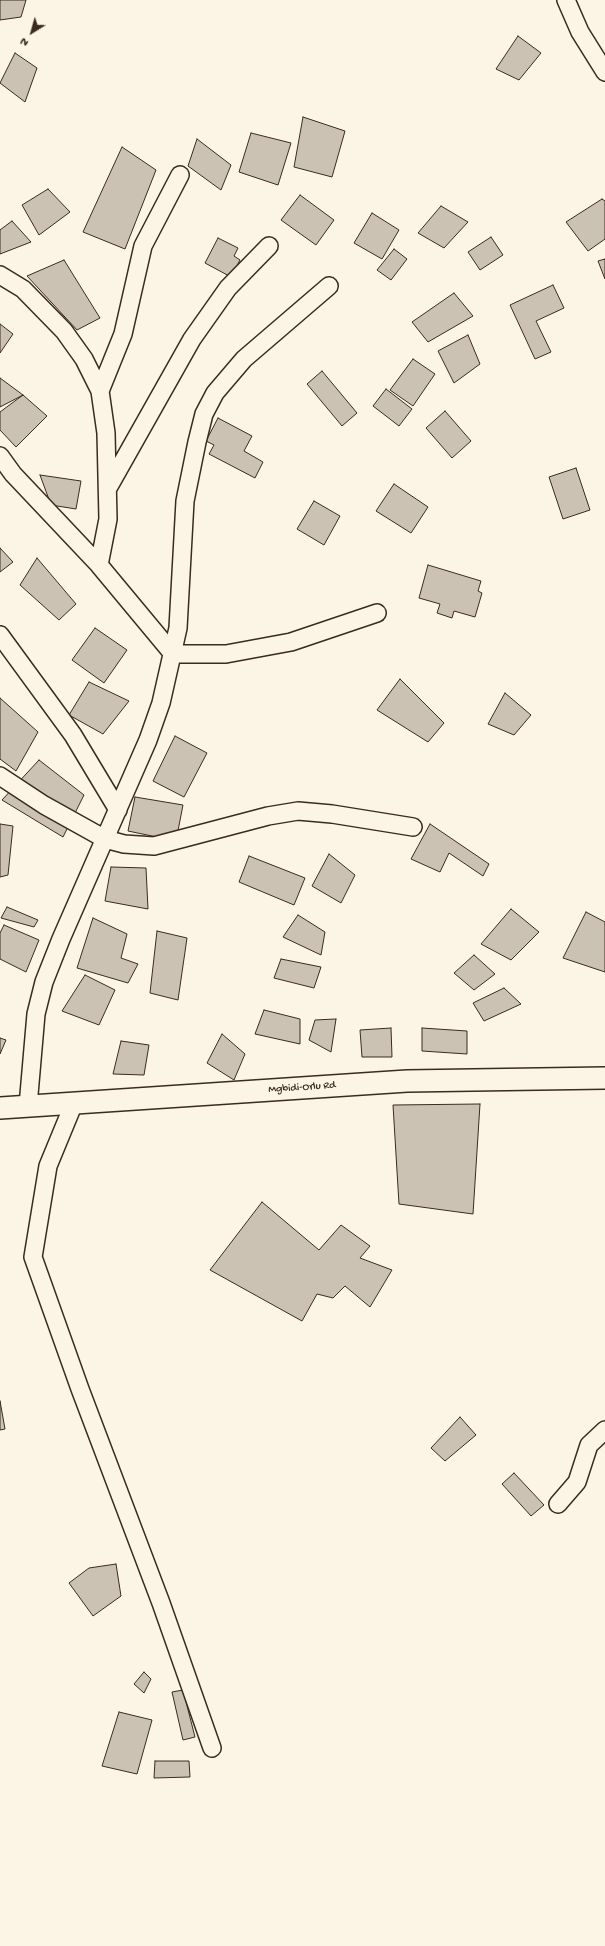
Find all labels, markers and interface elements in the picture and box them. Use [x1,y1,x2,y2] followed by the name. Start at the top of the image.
[12,12,52,52] north arrow
[18,35,31,49] text: N
[268,1079,336,1097] street label: Mgbidi-Orlu Rd

